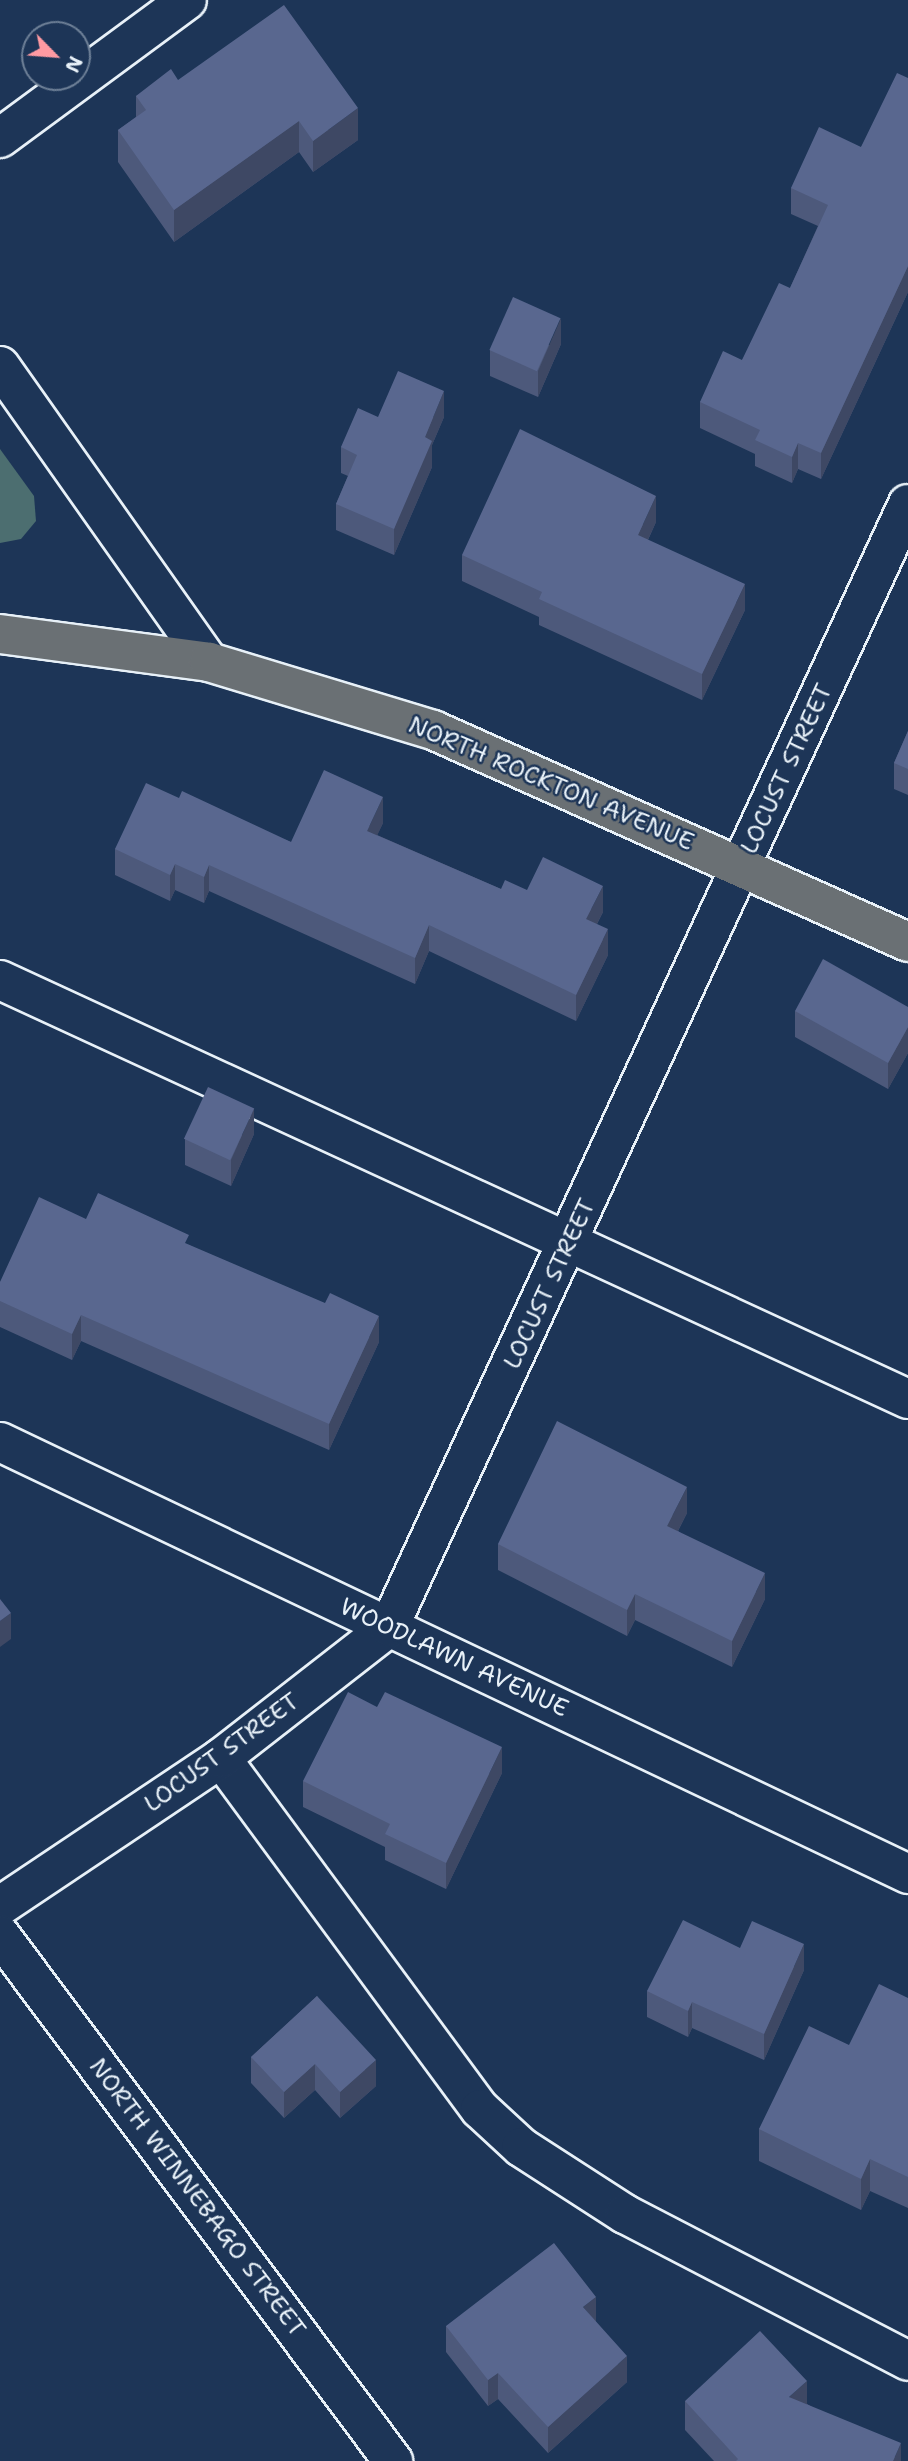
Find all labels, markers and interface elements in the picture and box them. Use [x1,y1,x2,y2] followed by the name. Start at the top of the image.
[21,21,91,91] north arrow
[59,52,88,76] text: N
[735,679,839,859] street label: LOCUST STREET
[404,711,698,857] street label: NORTH ROCKTON AVENUE
[498,1194,602,1374] street label: LOCUST STREET
[335,1592,573,1724] street label: WOODLAWN AVENUE
[139,1687,305,1819] street label: LOCUST STREET
[83,2053,311,2343] street label: NORTH WINNEBAGO STREET

